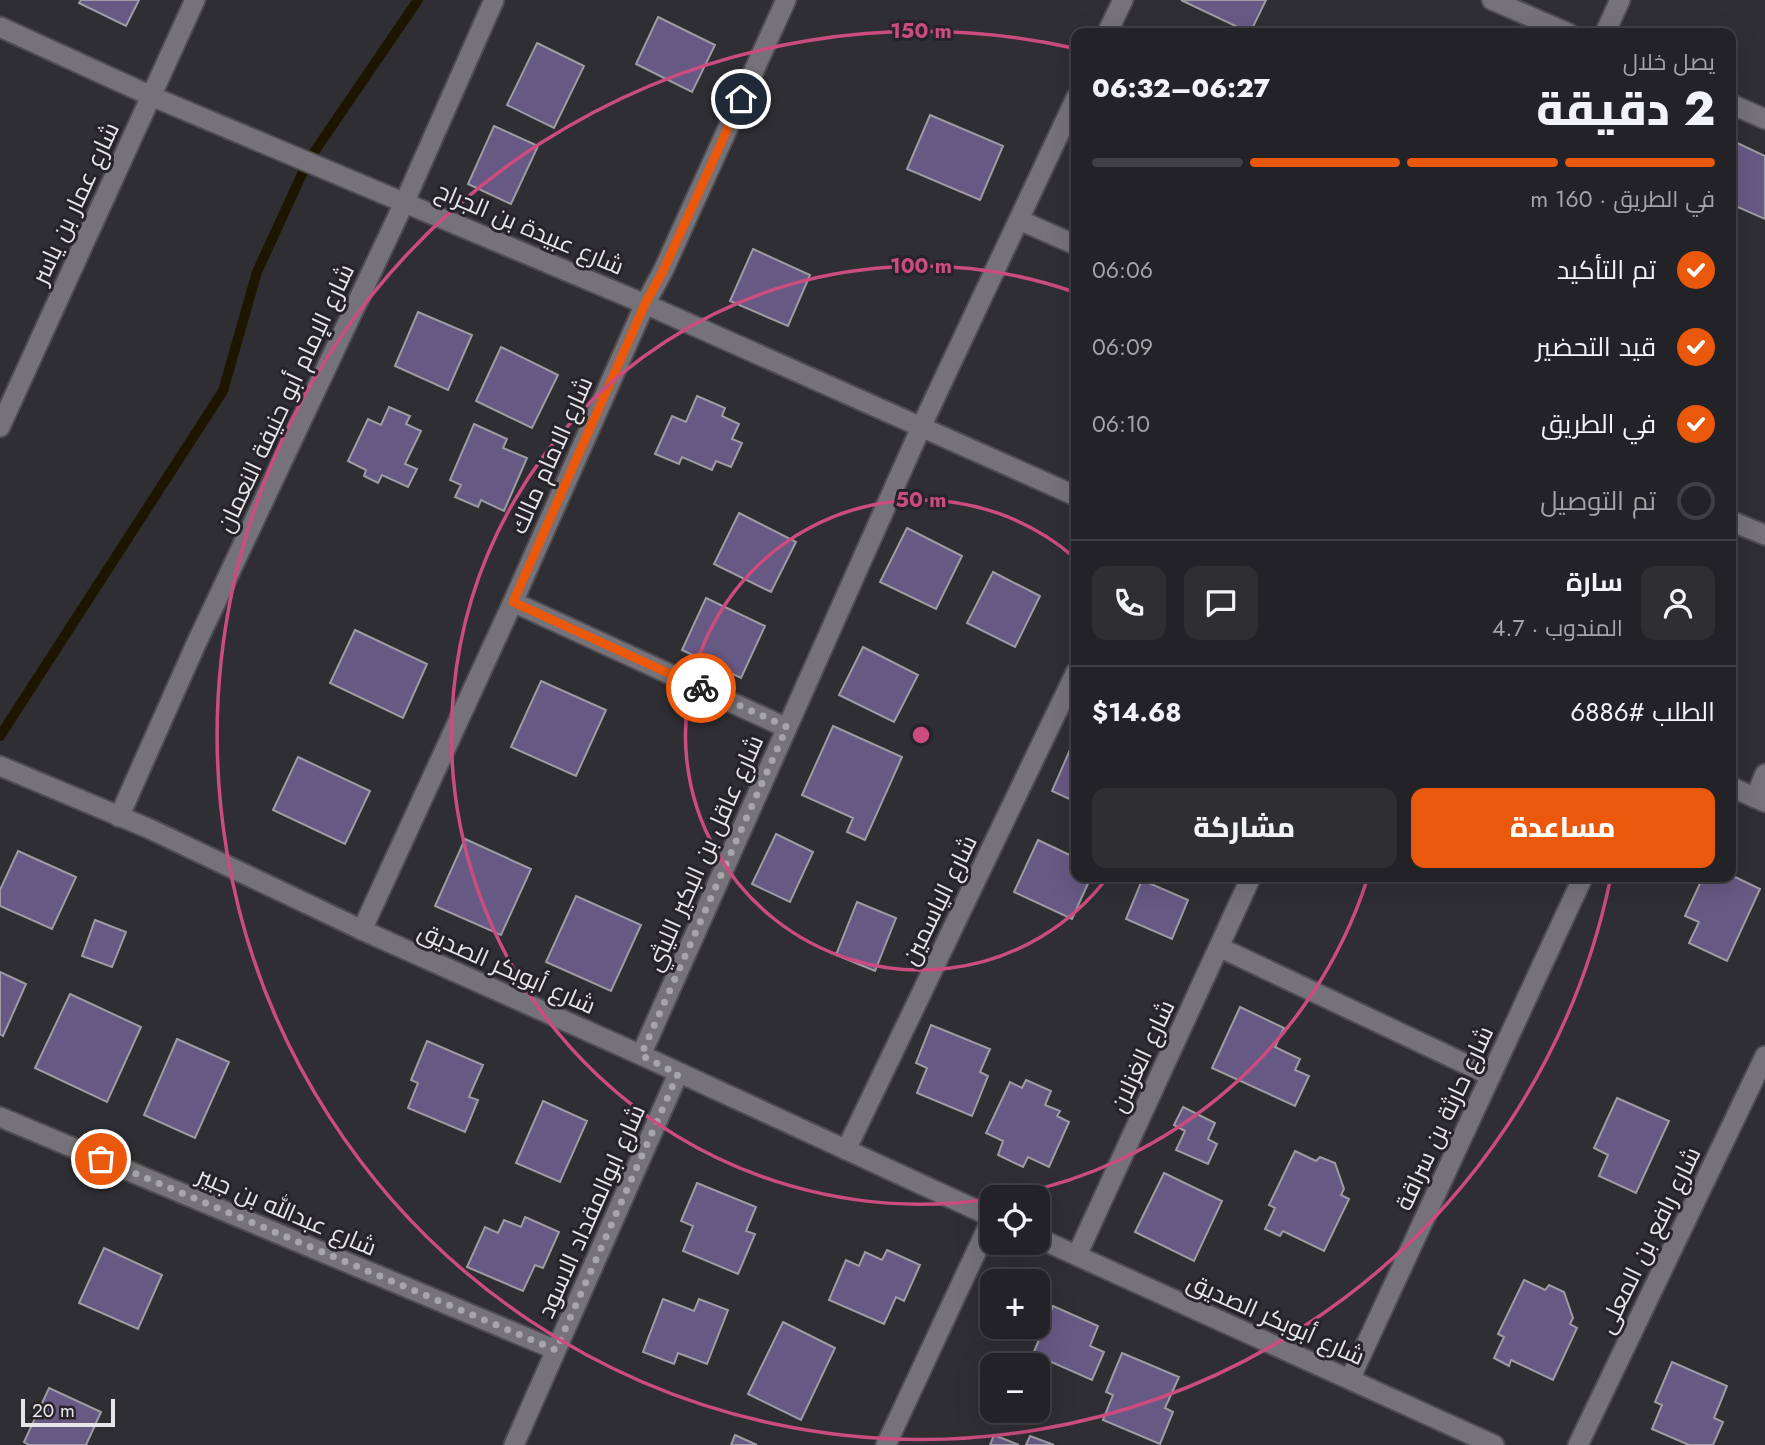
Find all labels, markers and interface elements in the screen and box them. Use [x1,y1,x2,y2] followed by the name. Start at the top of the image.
[890,16,952,46] text: 150 m
[1623,45,1715,79] text: يصل خلال
[711,69,771,129] pin
[1092,69,1270,107] text: 06:27–06:32
[1536,76,1715,142] text: 2 دقيقة
[722,80,760,118] icon: home
[21,116,128,292] street label: شارع عمار بن ياسر
[430,173,630,283] street label: شارع عبيدة بن الجراح
[1530,182,1715,216] text: في الطريق · 160 m
[890,251,952,281] text: 100 m
[1557,251,1656,289] text: تم التأكيد
[1677,251,1715,289] icon: check
[1092,253,1153,287] text: 06:06
[207,258,363,538] street label: شارع الإمام أبو حنيفة النعمان
[1536,328,1656,366] text: قيد التحضير
[1677,328,1715,366] icon: check
[1092,330,1153,364] text: 06:09
[501,371,601,539] street label: شارع الامام مالك
[1541,405,1656,443] text: في الطريق
[1677,405,1715,443] icon: check
[1092,407,1150,441] text: 06:10
[1540,482,1656,520] text: تم التوصيل
[896,485,946,515] text: 50 m
[1566,563,1623,601] text: سارة
[1092,566,1166,640] button: phone
[1184,566,1258,640] button: chat
[1641,566,1715,640] button: person
[1492,611,1623,645] text: المندوب · 4.7
[666,653,736,723] courier
[682,669,720,707] icon: bike
[1092,693,1182,731] text: $14.68
[1570,693,1715,731] text: الطلب #6886
[909,723,933,747] centre of rings
[636,729,774,978] street label: شارع عاقل بن البكير الليثي
[1092,788,1397,868] button: مشاركة
[1411,788,1715,868] button: مساعدة
[892,829,986,971] street label: شارع الياسمين
[413,913,601,1023] street label: شارع أبوبكر الصديق
[1101,994,1183,1118] street label: شارع الغزلان
[1386,1020,1502,1216] street label: شارع حارثة بن سراقة
[528,1099,654,1323] street label: شارع ابوالمقداد الاسود
[71,1129,131,1189] pin
[82,1140,120,1178] icon: bag
[1589,1141,1709,1339] street label: شارع رافع بن المعلى
[190,1157,382,1265] street label: شارع عبدالله بن جبير
[980,1185,1050,1423] map controls
[980,1185,1050,1255] button: locate
[1182,1264,1370,1374] street label: شارع أبوبكر الصديق
[980,1269,1050,1339] button: +
[980,1353,1050,1423] button: −
[21,1396,116,1428] scale bar
[32,1397,75,1424] text: 20 m

